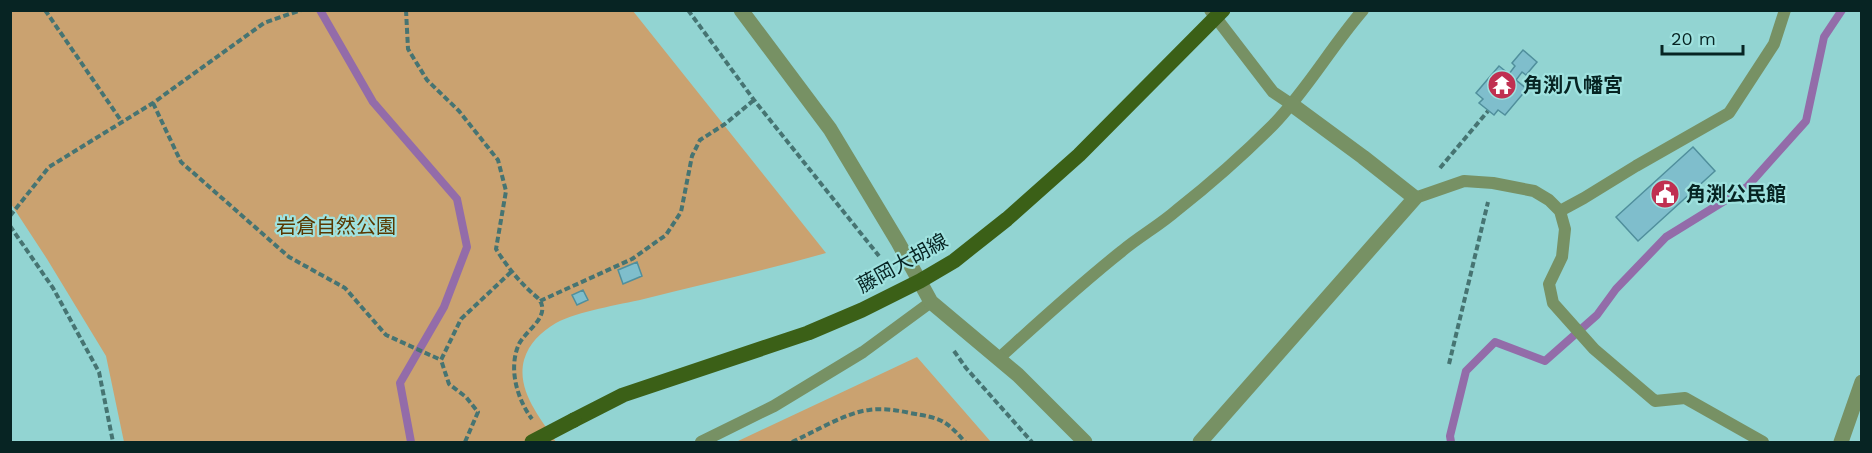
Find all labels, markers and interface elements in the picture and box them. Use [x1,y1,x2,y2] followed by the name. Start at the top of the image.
[1662,18,1743,56] scale bar
[1671,28,1716,49] text: 20 m
[1486,69,1518,101] temple icon: 角渕八幡宮
[1523,73,1623,97] place label: 角渕八幡宮
[1649,178,1681,210] public building icon: 角渕公民館
[1686,182,1786,206] place label: 角渕公民館
[276,214,396,238] park label: 岩倉自然公園
[852,228,952,298] street label: 藤岡大胡線

